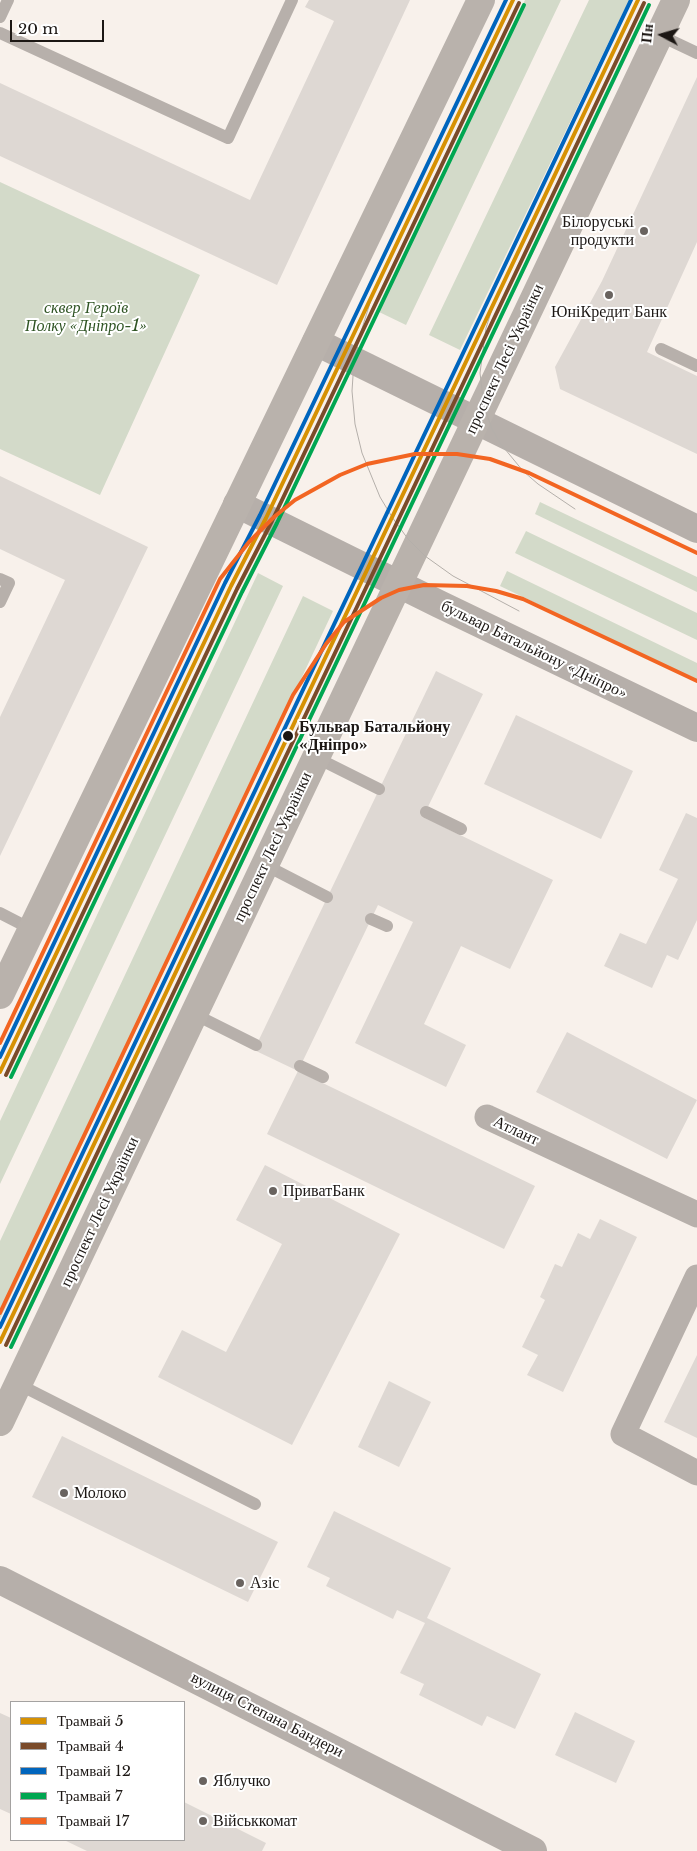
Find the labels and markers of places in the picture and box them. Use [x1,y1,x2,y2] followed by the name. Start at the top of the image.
[562,212,634,250] place label: Білоруські продукти
[638,225,650,237] marker: Білоруські продукти
[603,289,615,301] marker: ЮніКредит Банк
[551,302,667,322] place label: ЮніКредит Банк
[299,717,450,755] place label: Бульвар Батальйону «Дніпро»
[281,729,295,743] marker: Бульвар Батальйону «Дніпро»
[283,1181,365,1201] place label: ПриватБанк
[267,1185,279,1197] marker: ПриватБанк
[74,1483,127,1503] place label: Молоко
[58,1487,70,1499] marker: Молоко
[250,1573,279,1593] place label: Азіс
[234,1577,246,1589] marker: Азіс
[213,1771,270,1791] place label: Яблучко
[197,1775,209,1787] marker: Яблучко
[213,1811,297,1831] place label: Військкомат
[197,1815,209,1827] marker: Військкомат

